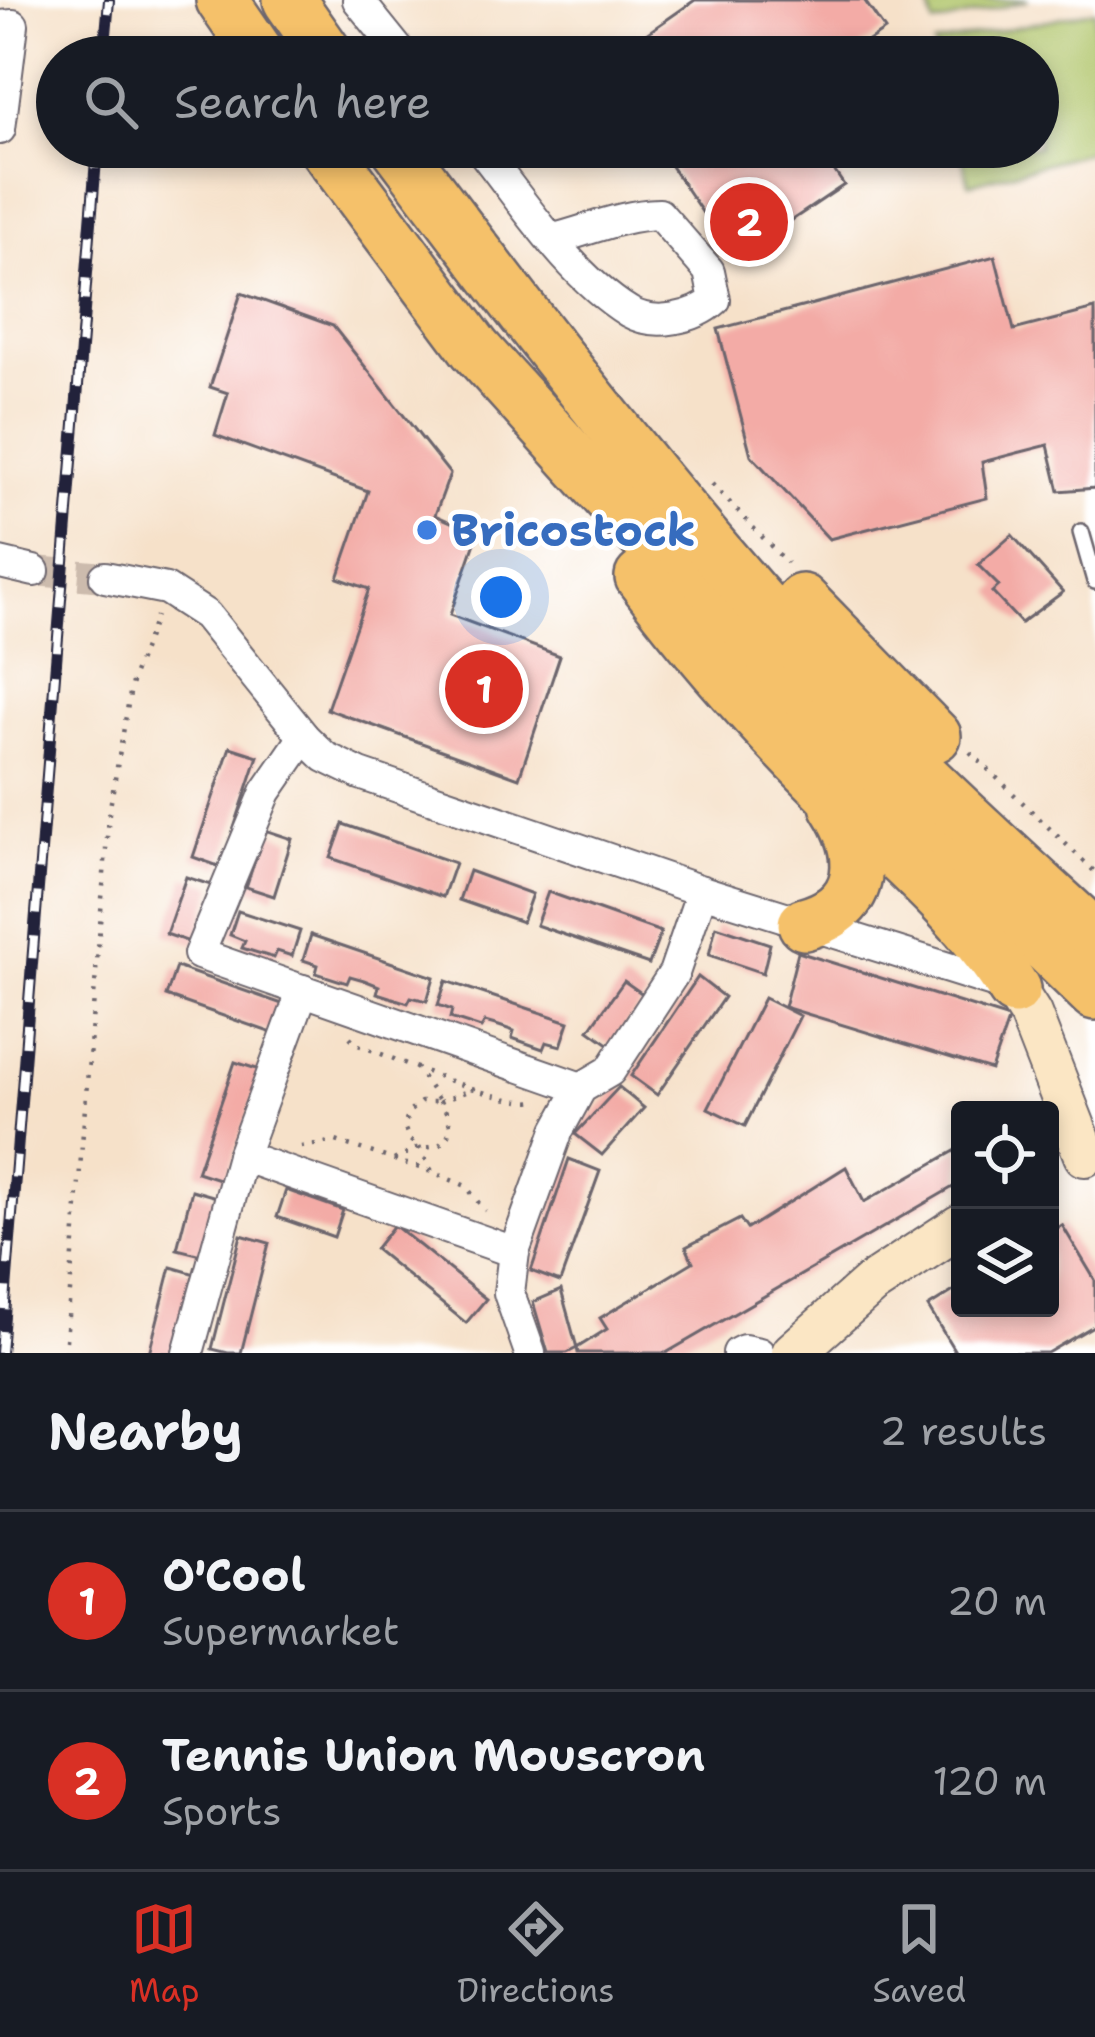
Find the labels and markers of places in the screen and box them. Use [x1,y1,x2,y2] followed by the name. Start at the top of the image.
[710,177,788,267] pin: 2
[451,500,696,560] place label: Bricostock
[414,517,440,543] marker: Bricostock
[445,644,523,734] pin: 1

